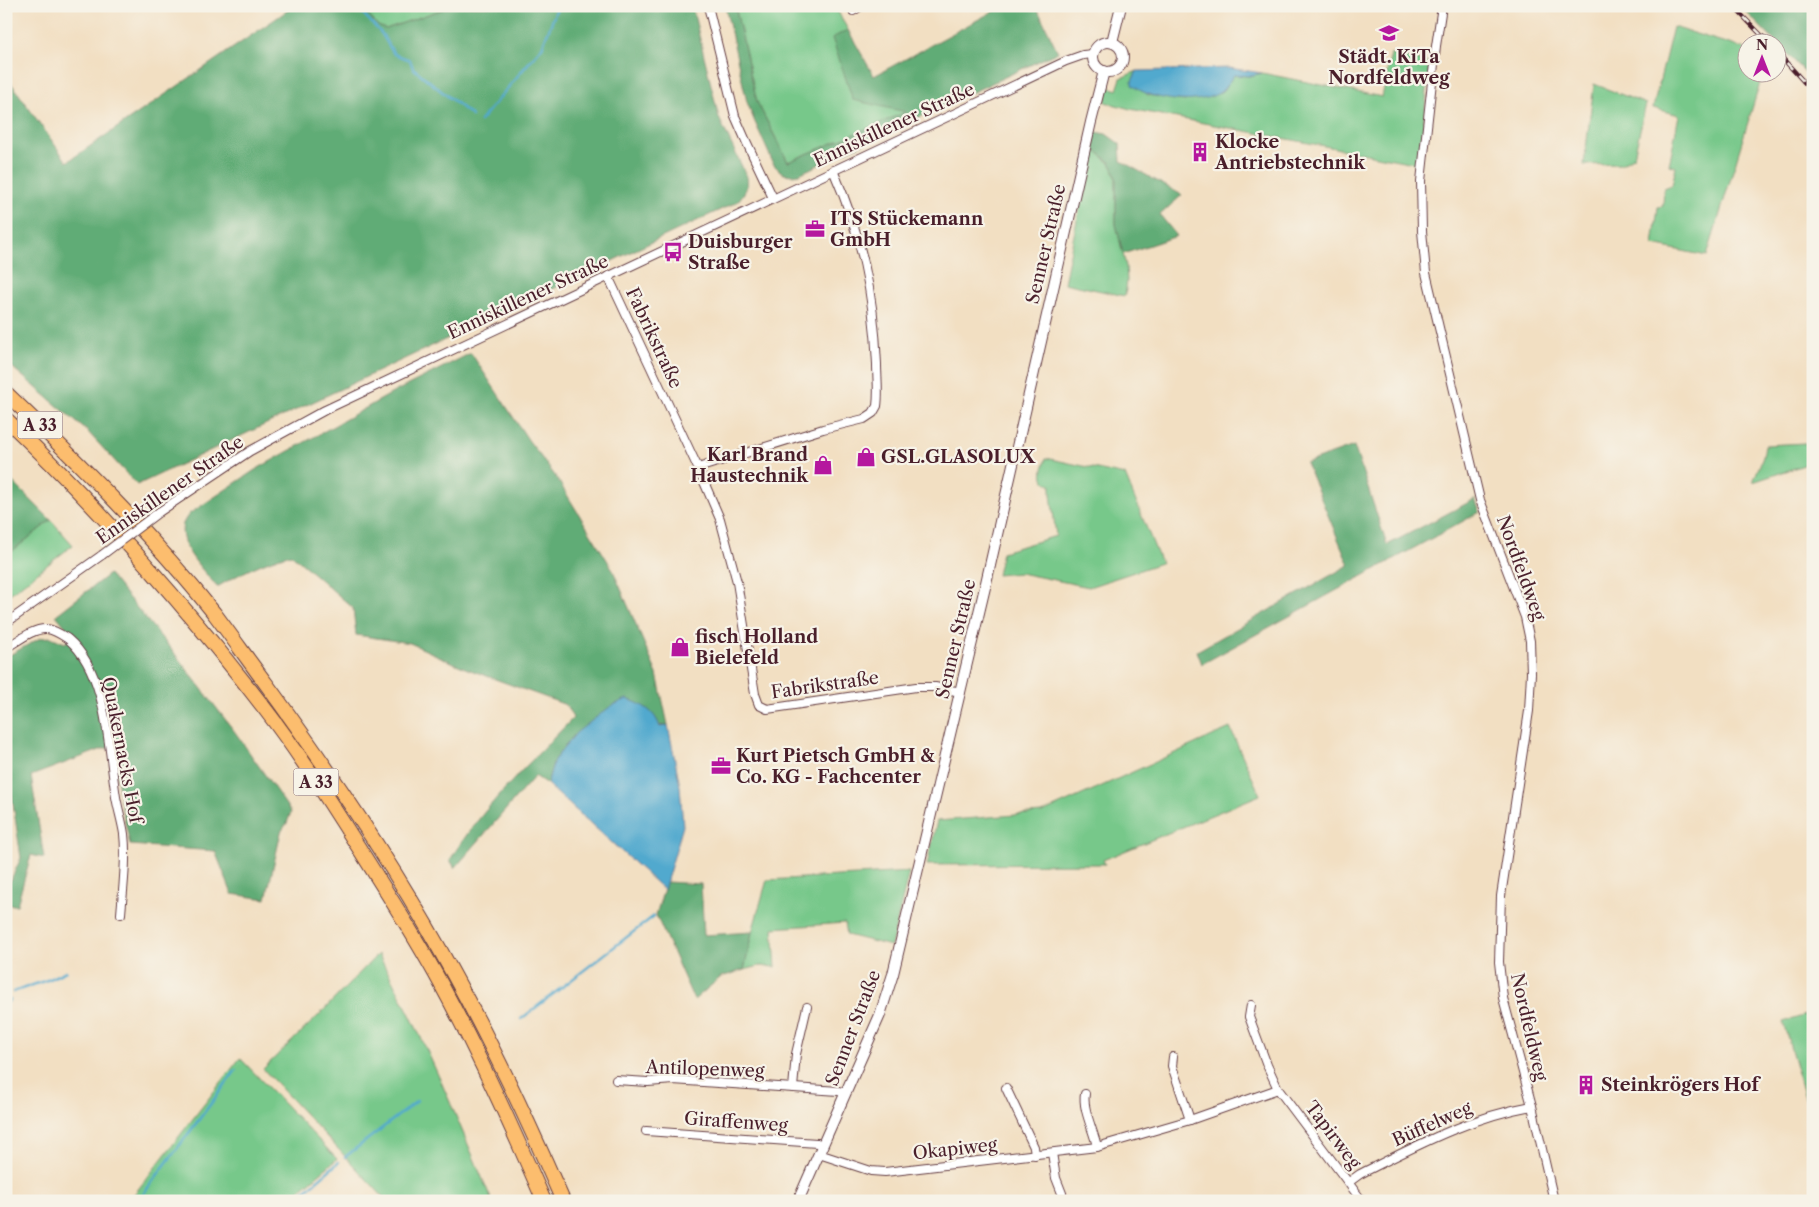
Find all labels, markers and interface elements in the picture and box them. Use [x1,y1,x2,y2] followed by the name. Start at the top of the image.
[1378,22,1400,44] school or university icon: Städt. KiTa Nordfeldweg
[1736,32,1786,82] north arrow
[1756,36,1768,54] text: N
[1328,46,1450,89] place label: Städt. KiTa Nordfeldweg
[810,78,978,172] street label: Enniskillener Straße
[1214,131,1366,174] place label: Klocke Antriebstechnik
[1189,141,1211,163] building icon: Klocke Antriebstechnik
[1022,182,1070,306] street label: Senner Straße
[830,208,984,251] place label: ITS Stückemann GmbH
[804,218,826,240] office icon: ITS Stückemann GmbH
[688,231,793,274] place label: Duisburger Straße
[662,241,684,263] bus stop icon: Duisburger Straße
[444,250,612,344] street label: Enniskillener Straße
[621,284,687,392] street label: Fabrikstraße
[18,412,62,438] road number: A 33
[92,431,248,549] street label: Enniskillener Straße
[690,444,809,487] place label: Karl Brand Haustechnik
[855,446,877,468] shop icon: GSL.GLASOLUX
[881,446,1036,468] place label: GSL.GLASOLUX
[812,454,834,476] shop icon: Karl Brand Haustechnik
[1492,512,1550,624] street label: Nordfeldweg
[932,577,980,701] street label: Senner Straße
[695,626,818,669] place label: fisch Holland Bielefeld
[669,636,691,658] shop icon: fisch Holland Bielefeld
[770,667,880,703] street label: Fabrikstraße
[97,675,147,828] street label: Quakernacks Hof
[736,745,935,788] place label: Kurt Pietsch GmbH & Co. KG - Fachcenter
[710,755,732,777] office icon: Kurt Pietsch GmbH & Co. KG - Fachcenter
[294,769,338,796] road number: A 33
[821,967,885,1089] street label: Senner Straße
[1506,971,1552,1084] street label: Nordfeldweg
[644,1056,765,1082] street label: Antilopenweg
[1575,1074,1597,1096] building icon: Steinkrögers Hof
[1601,1074,1761,1096] place label: Steinkrögers Hof
[1300,1097,1366,1174] street label: Tapirweg
[1389,1097,1476,1151] street label: Büffelweg
[683,1107,789,1137] street label: Giraffenweg
[912,1134,999,1164] street label: Okapiweg

